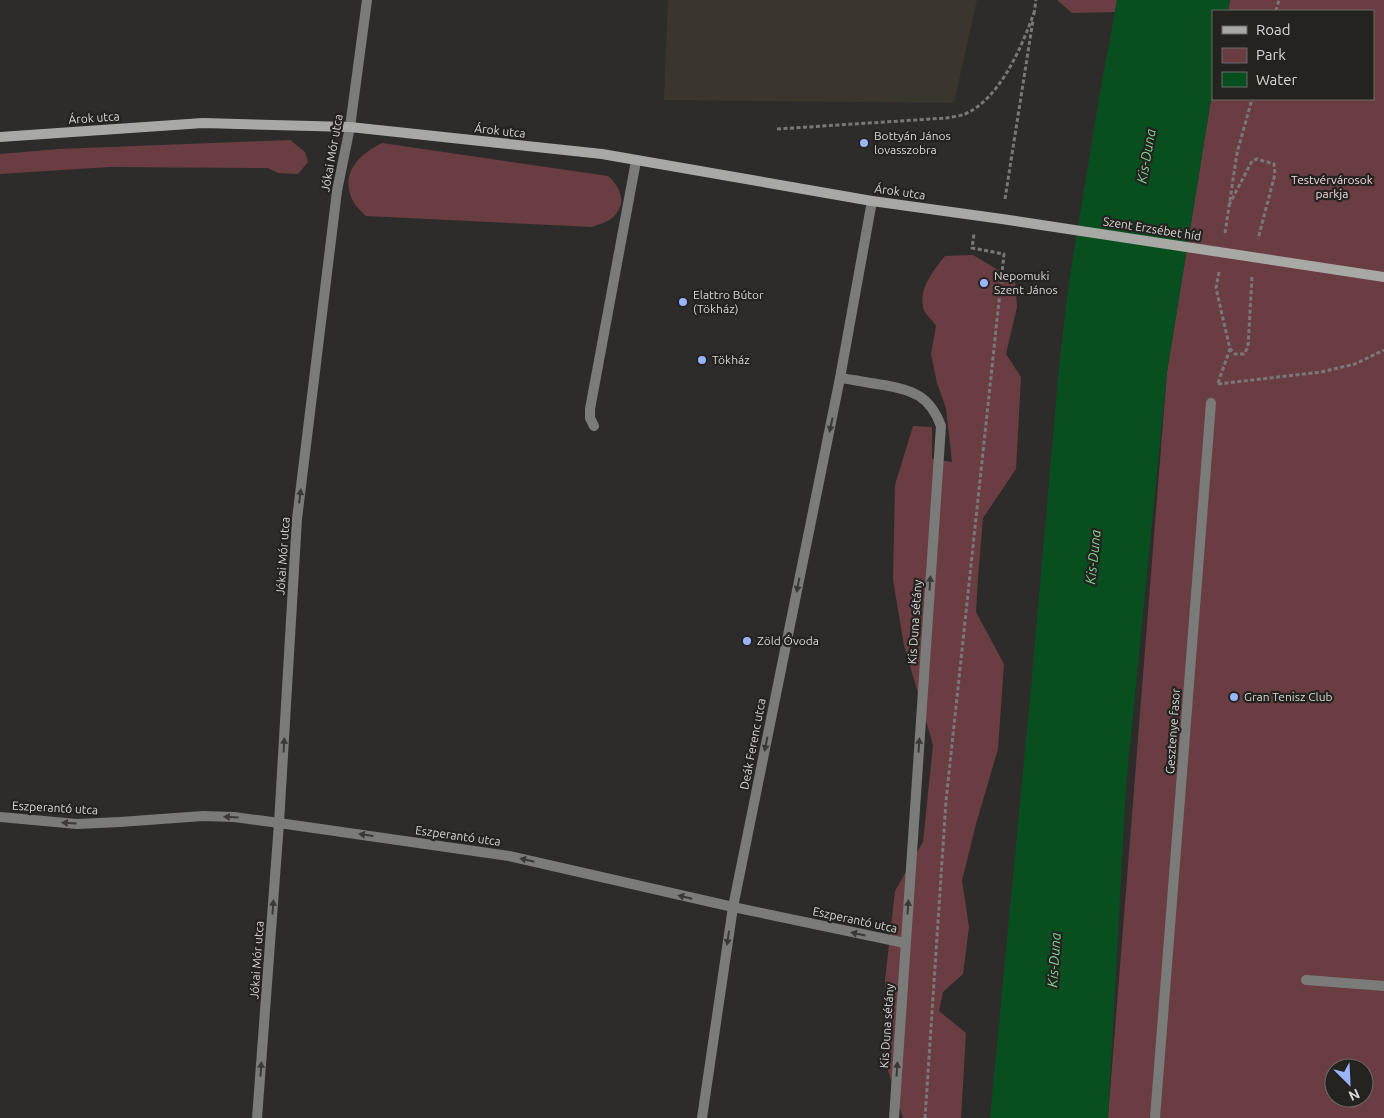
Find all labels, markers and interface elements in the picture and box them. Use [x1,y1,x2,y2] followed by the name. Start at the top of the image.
[1212,10,1374,100] legend
[1256,21,1291,38] text: Road
[1256,46,1286,63] text: Park
[1256,71,1297,88] text: Water
[68,109,120,126] street label: Árok utca
[318,113,345,193] street label: Jókai Mór utca
[474,121,526,140] street label: Árok utca
[1133,127,1159,184] water label: Kis-Duna
[874,129,951,156] place label: Bottyán János lovasszobra
[858,137,870,149] marker: Bottyán János lovasszobra
[1291,173,1373,200] park label: Testvérvárosok parkja
[874,181,926,202] street label: Árok utca
[1102,214,1202,243] street label: Szent Erzsébet híd
[994,269,1058,296] place label: Nepomuki Szent János
[978,277,990,289] marker: Nepomuki Szent János
[693,288,764,316] place label: Elattro Bútor (Tökház)
[677,296,689,308] marker: Elattro Bútor (Tökház)
[712,353,750,366] place label: Tökház
[696,354,708,366] marker: Tökház
[826,418,834,434] one-way arrow
[296,487,304,503] one-way arrow
[273,516,292,596] street label: Jókai Mór utca
[1082,528,1104,585] water label: Kis-Duna
[927,575,935,591] one-way arrow
[794,577,802,592] one-way arrow
[905,579,924,665] street label: Kis Duna sétány
[757,634,819,647] place label: Zöld Óvoda
[741,635,753,647] marker: Zöld Óvoda
[1163,687,1182,774] street label: Gesztenye fasor
[1244,690,1333,703] place label: Gran Tenisz Club
[1228,691,1240,703] marker: Gran Tenisz Club
[737,697,768,791] street label: Deák Ferenc utca
[762,736,770,752] one-way arrow
[281,737,289,753] one-way arrow
[916,737,924,753] one-way arrow
[12,799,98,816] street label: Eszperantó utca
[223,813,239,821] one-way arrow
[61,819,77,827] one-way arrow
[414,823,502,848] street label: Eszperantó utca
[358,831,374,839] one-way arrow
[519,856,534,864] one-way arrow
[678,893,693,901] one-way arrow
[269,899,277,915] one-way arrow
[904,899,912,915] one-way arrow
[812,904,899,935] street label: Eszperantó utca
[247,920,266,1000] street label: Jókai Mór utca
[849,929,865,937] one-way arrow
[724,930,732,946] one-way arrow
[1044,932,1064,988] water label: Kis-Duna
[877,983,896,1069] street label: Kis Duna sétány
[1324,1058,1374,1108] north arrow
[257,1061,265,1077] one-way arrow
[894,1061,902,1077] one-way arrow
[1346,1085,1362,1104] text: N

